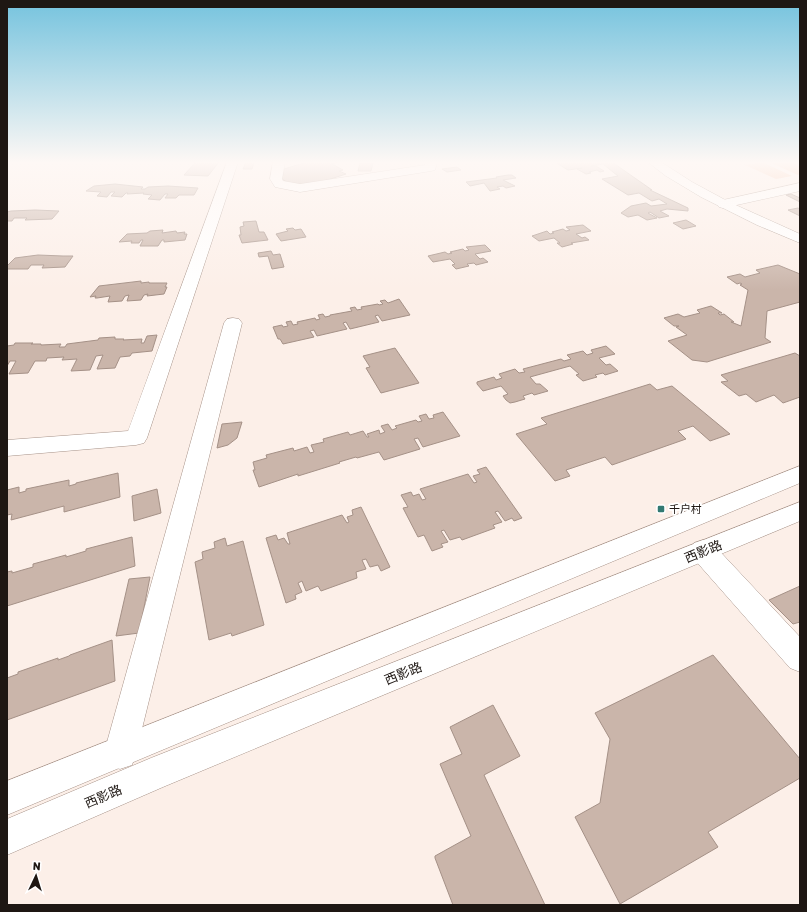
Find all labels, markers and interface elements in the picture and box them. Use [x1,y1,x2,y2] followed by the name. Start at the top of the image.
[669,503,702,516] place label: 千户村
[656,504,666,514] marker: 千户村
[682,537,724,566] street label: 西影路
[382,659,424,688] street label: 西影路
[82,782,124,811] street label: 西影路
[16,856,56,896] north arrow
[32,860,41,873] text: N

